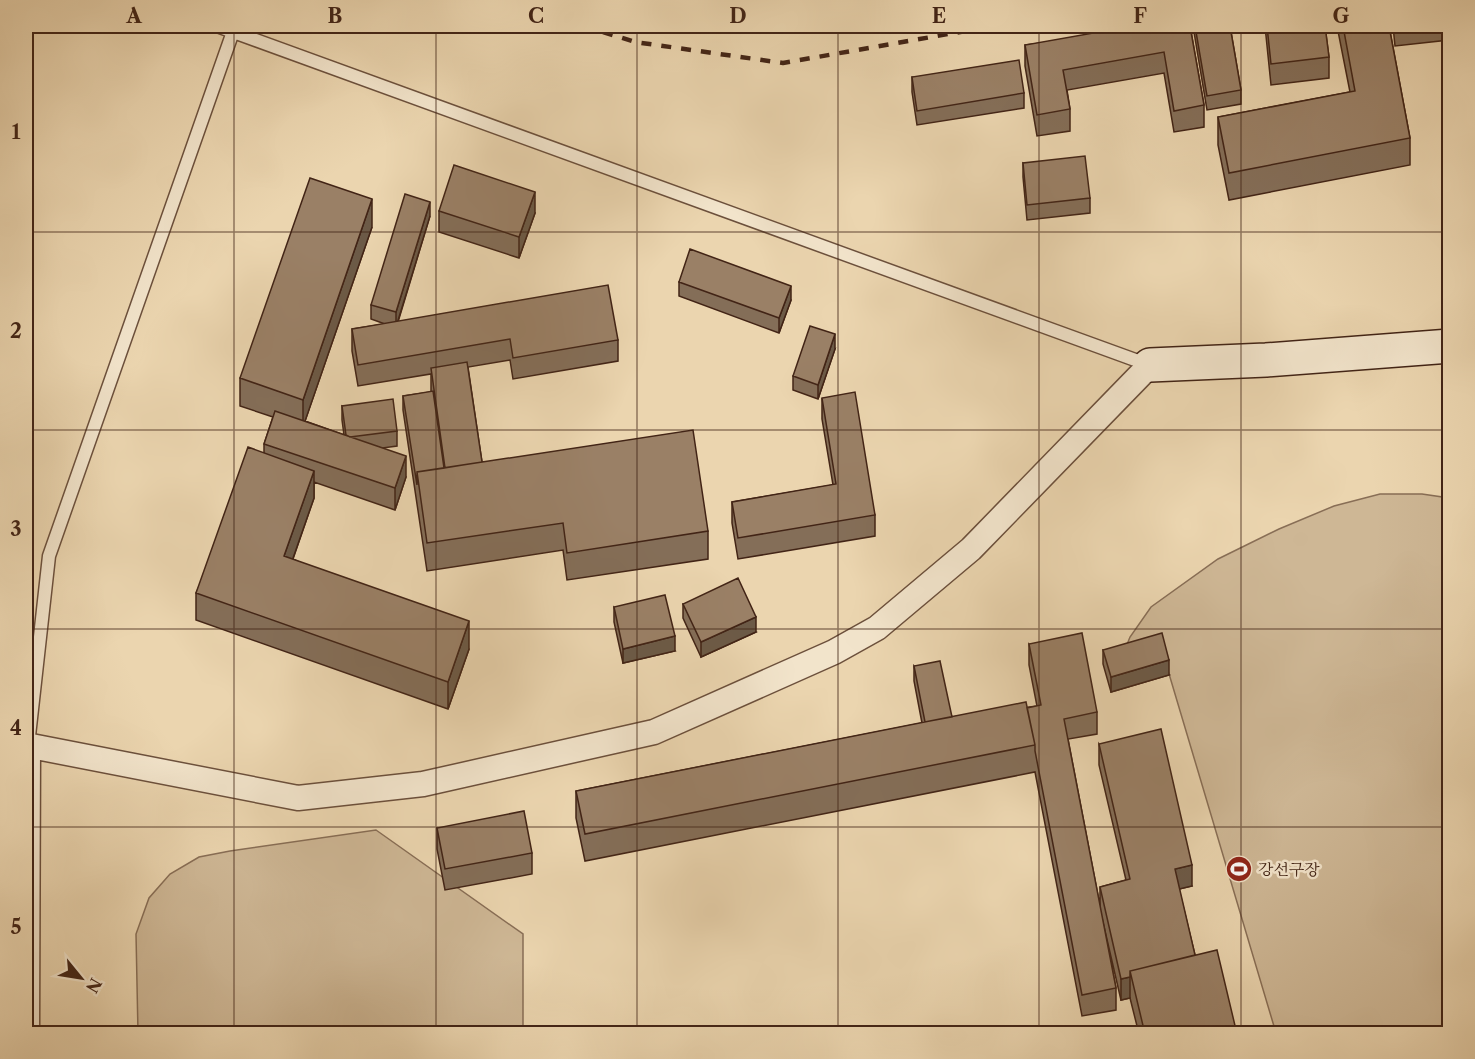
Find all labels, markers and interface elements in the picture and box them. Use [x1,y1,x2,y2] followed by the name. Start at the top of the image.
[125,4,142,28] text: A
[328,4,343,28] text: B
[528,4,544,28] text: C
[729,4,747,28] text: D
[932,4,946,28] text: E
[1133,4,1147,28] text: F
[1333,4,1350,28] text: G
[12,120,21,144] text: 1
[10,319,22,343] text: 2
[10,517,22,541] text: 3
[10,716,22,740] text: 4
[1224,854,1254,884] sports icon: 강선구장
[1258,859,1320,879] place label: 강선구장
[10,915,22,939] text: 5
[51,948,111,1008] north arrow
[82,974,106,997] text: N

